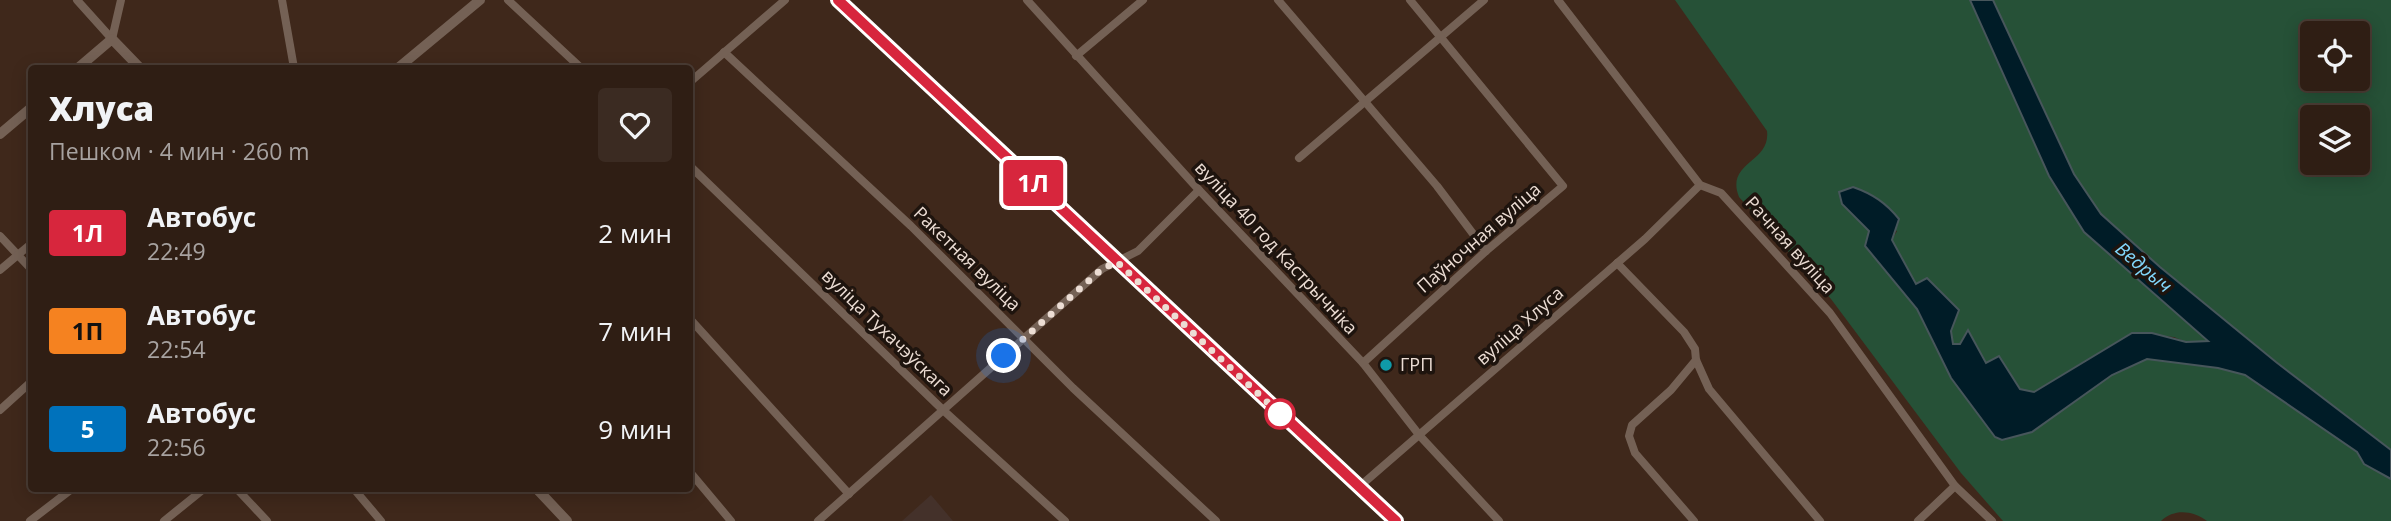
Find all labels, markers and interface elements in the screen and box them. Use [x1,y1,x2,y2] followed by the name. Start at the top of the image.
[2300,21,2370,175] map controls
[2300,21,2370,91] button: locate
[49,86,154,131] text: Хлуса
[598,88,672,162] button: heart
[2300,105,2370,175] button: layers
[49,135,310,167] text: Пешком · 4 мин · 260 m
[1190,156,1363,339] street label: вуліца 40 год Кастрычніка
[1002,160,1064,206] line badge: 1Л
[1017,166,1049,199] text: 1Л
[1411,177,1545,298] street label: Паўночная вуліца
[1741,190,1841,298] street label: Рачная вуліца
[147,199,256,235] text: Автобус
[909,201,1026,316] street label: Ракетная вуліца
[598,215,672,251] text: 2 мин
[72,216,103,249] text: 1Л
[147,235,206,267] text: 22:49
[2110,236,2178,298] water label: Ведрыч
[817,264,958,401] street label: вуліца Тухачэўскага
[1471,281,1568,370] street label: вуліца Хлуса
[147,297,256,333] text: Автобус
[598,313,672,349] text: 7 мин
[72,314,103,347] text: 1П
[147,333,206,365] text: 22:54
[986,338,1021,373] your location
[1400,352,1433,376] place label: ГРП
[1378,357,1394,373] marker: ГРП
[147,395,256,431] text: Автобус
[1265,399,1295,429] unlabelled marker
[598,411,672,447] text: 9 мин
[81,412,94,445] text: 5
[147,431,206,463] text: 22:56

